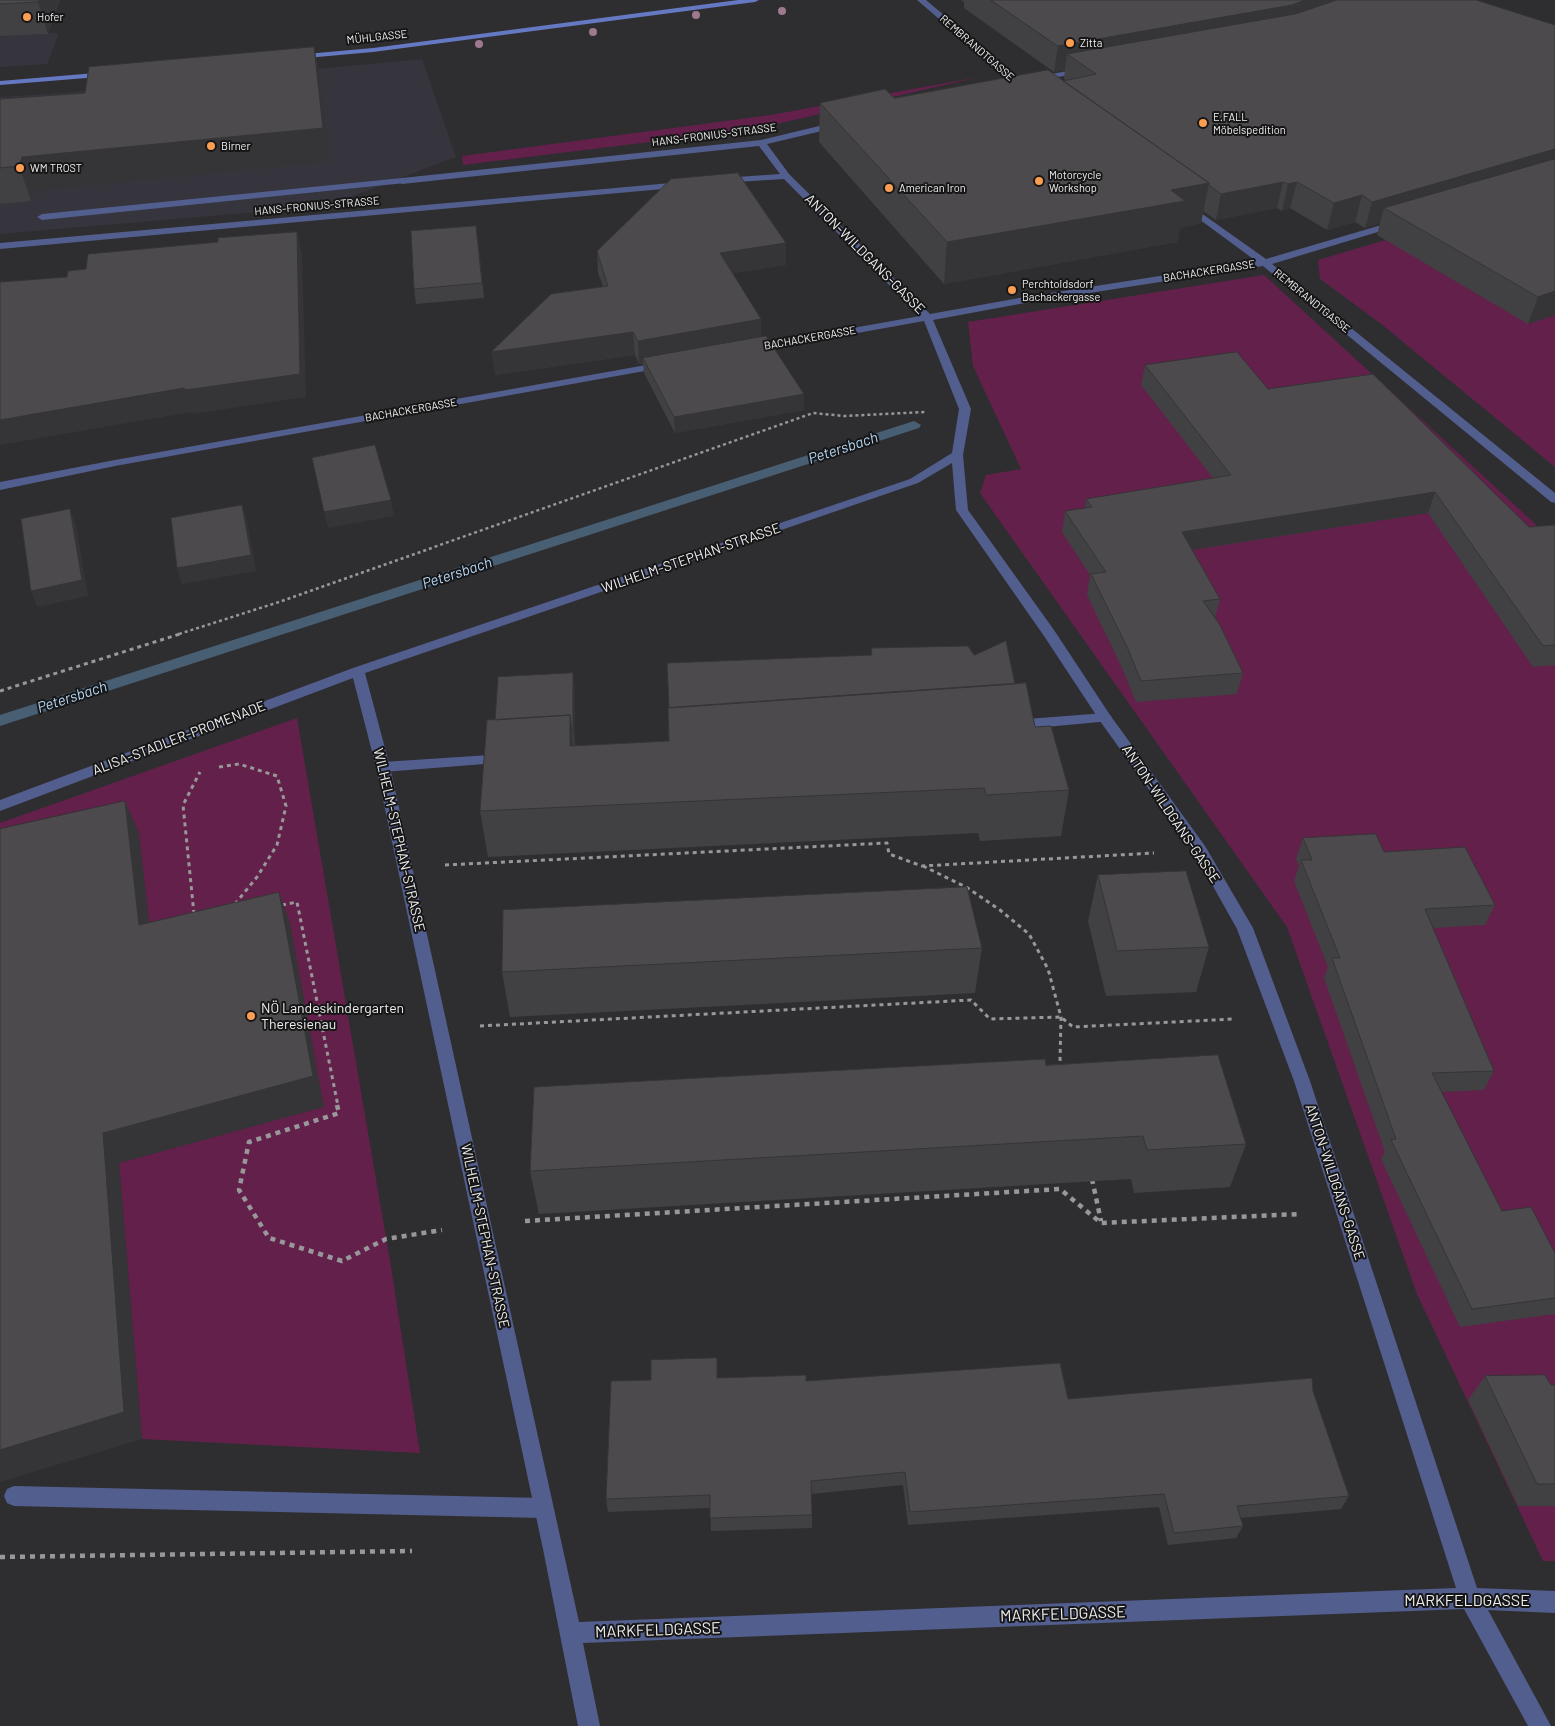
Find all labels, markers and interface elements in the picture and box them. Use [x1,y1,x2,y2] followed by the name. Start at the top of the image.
[37,10,63,24] place label: Hofer
[21,11,33,23] marker: Hofer
[937,12,1017,84] street label: REMBRANDTGASSE
[346,27,408,47] street label: MÜHLGASSE
[1080,36,1102,50] place label: Zitta
[1064,37,1076,49] marker: Zitta
[1213,110,1286,136] place label: E.FALL Möbelspedition
[1197,117,1209,129] marker: E.FALL Möbelspedition
[651,121,777,149] street label: HANS-FRONIUS-STRASSE
[221,139,250,153] place label: Birner
[205,140,217,152] marker: Birner
[30,161,82,175] place label: WM TROST
[14,162,26,174] marker: WM TROST
[1049,168,1101,194] place label: Motorcycle Workshop
[1033,175,1045,187] marker: Motorcycle Workshop
[899,181,966,195] place label: American Iron
[883,182,895,194] marker: American Iron
[801,190,929,318] street label: ANTON-WILDGANS-GASSE
[254,194,380,218] street label: HANS-FRONIUS-STRASSE
[1162,257,1256,285] street label: BACHACKERGASSE
[1271,266,1353,336] street label: REMBRANDTGASSE
[1022,277,1100,303] place label: Perchtoldsdorf Bachackergasse
[1006,284,1018,296] marker: Perchtoldsdorf Bachackergasse
[763,323,857,353] street label: BACHACKERGASSE
[364,395,458,425] street label: BACHACKERGASSE
[806,428,880,468] water label: Petersbach
[599,519,783,597] street label: WILHELM-STEPHAN-STRASSE
[420,553,494,593] water label: Petersbach
[35,677,109,717] water label: Petersbach
[90,697,268,779] street label: ALISA-STADLER-PROMENADE
[1118,742,1224,886] street label: ANTON-WILDGANS-GASSE
[370,746,428,934] street label: WILHELM-STEPHAN-STRASSE
[261,1000,404,1032] place label: NÖ Landeskindergarten Theresienau
[245,1010,257,1022] marker: NÖ Landeskindergarten Theresienau
[1302,1102,1368,1262] street label: ANTON-WILDGANS-GASSE
[457,1142,513,1330] street label: WILHELM-STEPHAN-STRASSE
[1404,1591,1530,1611] street label: MARKFELDGASSE
[1000,1602,1126,1626] street label: MARKFELDGASSE
[595,1618,721,1642] street label: MARKFELDGASSE

